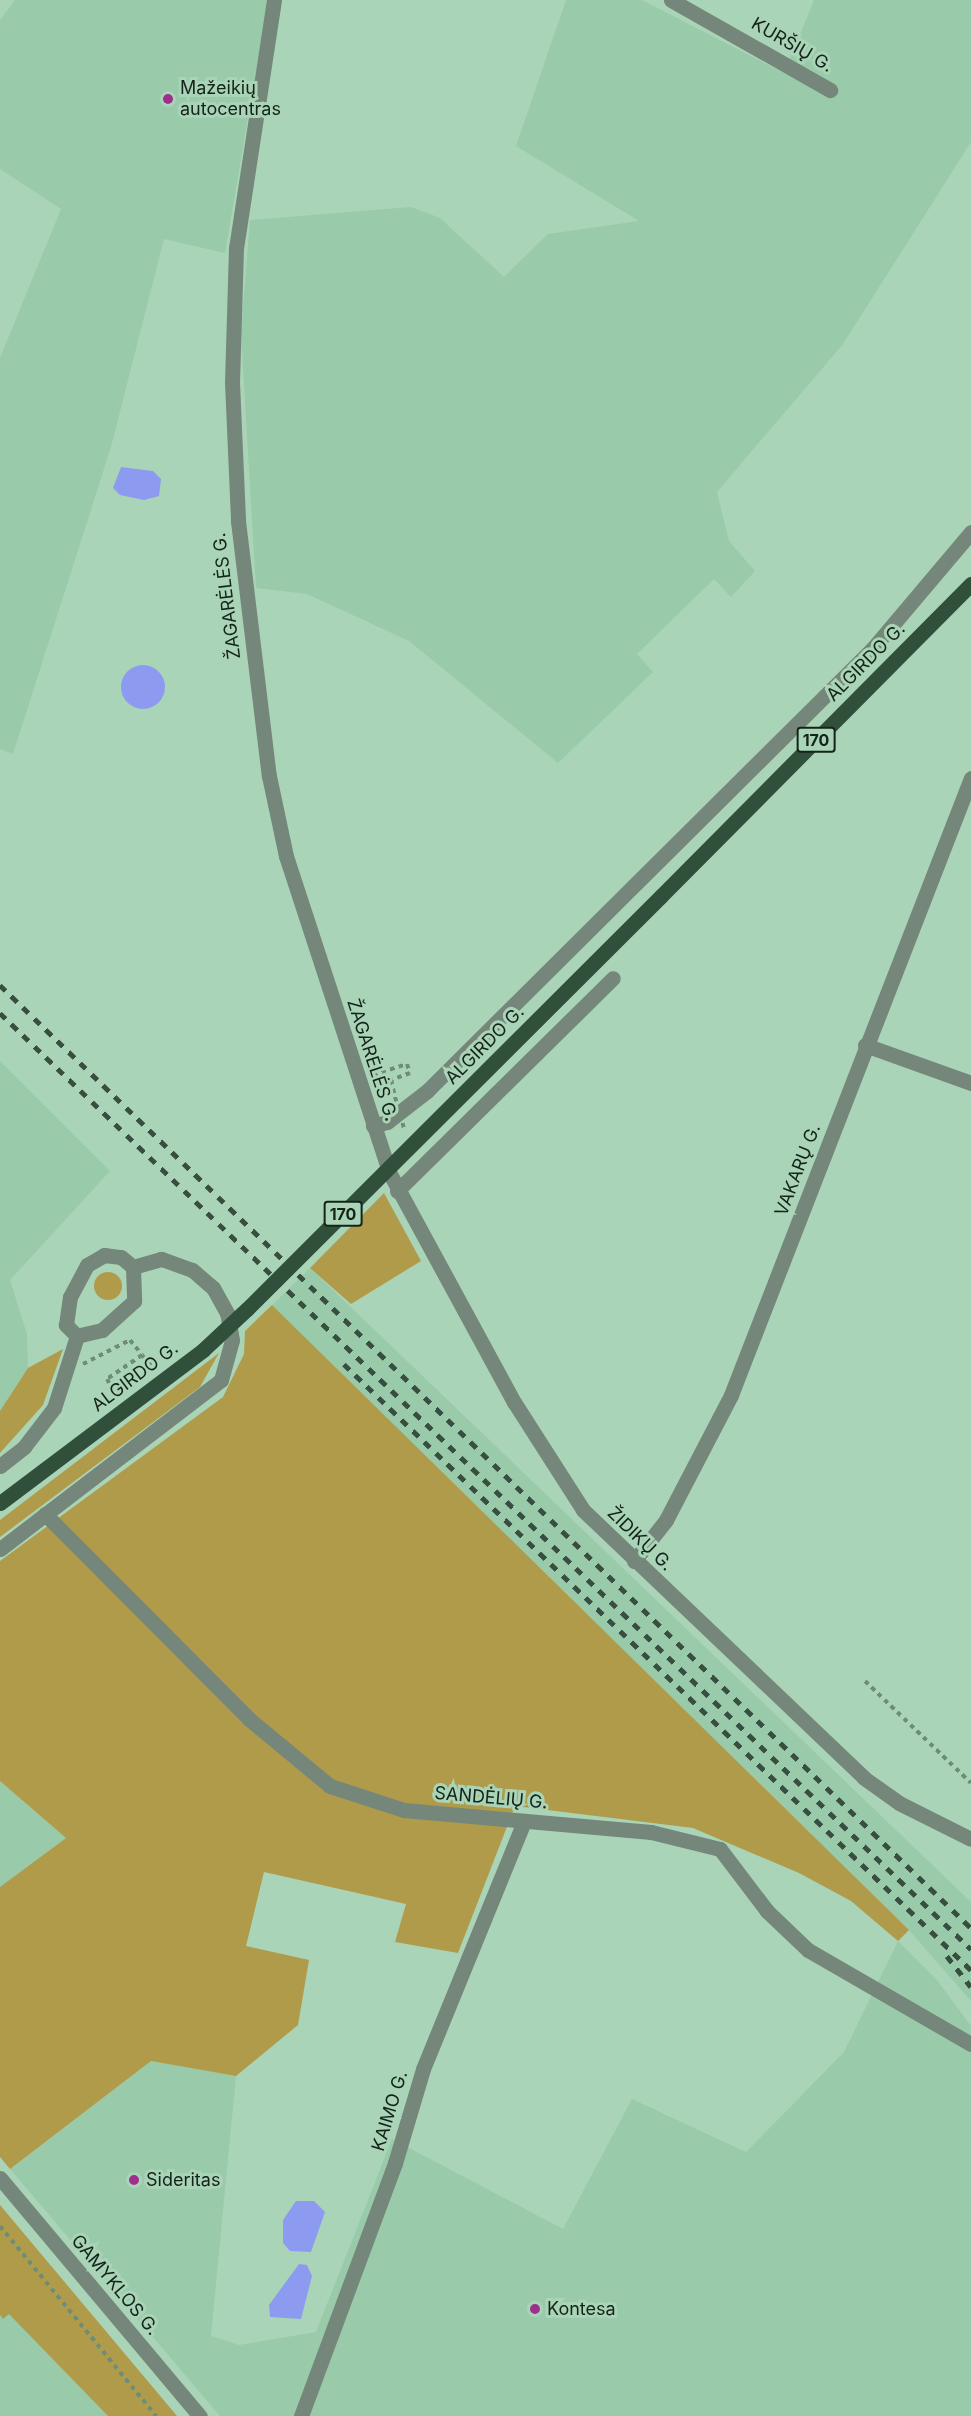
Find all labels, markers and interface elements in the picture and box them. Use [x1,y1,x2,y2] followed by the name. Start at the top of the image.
[747,13,837,77] street label: KURŠIŲ G.
[180,78,281,121] place label: Mažeikių autocentras
[161,92,175,106] marker: Mažeikių autocentras
[209,532,245,660] street label: ŽAGARĖLĖS G.
[822,618,910,706] street label: ALGIRDO G.
[796,727,836,753] road number: 170
[342,996,402,1124] street label: ŽAGARĖLĖS G.
[441,1001,529,1089] street label: ALGIRDO G.
[771,1121,825,1219] street label: VAKARŲ G.
[324,1201,362,1227] road number: 170
[88,1338,182,1416] street label: ALGIRDO G.
[603,1502,677,1576] street label: ŽIDIKŲ G.
[434,1782,548,1814] street label: SANDĖLIŲ G.
[368,2068,412,2154] street label: KAIMO G.
[146,2169,220,2191] place label: Sideritas
[127,2173,141,2187] marker: Sideritas
[67,2230,163,2340] street label: GAMYKLOS G.
[547,2298,616,2320] place label: Kontesa
[528,2302,542,2316] marker: Kontesa

